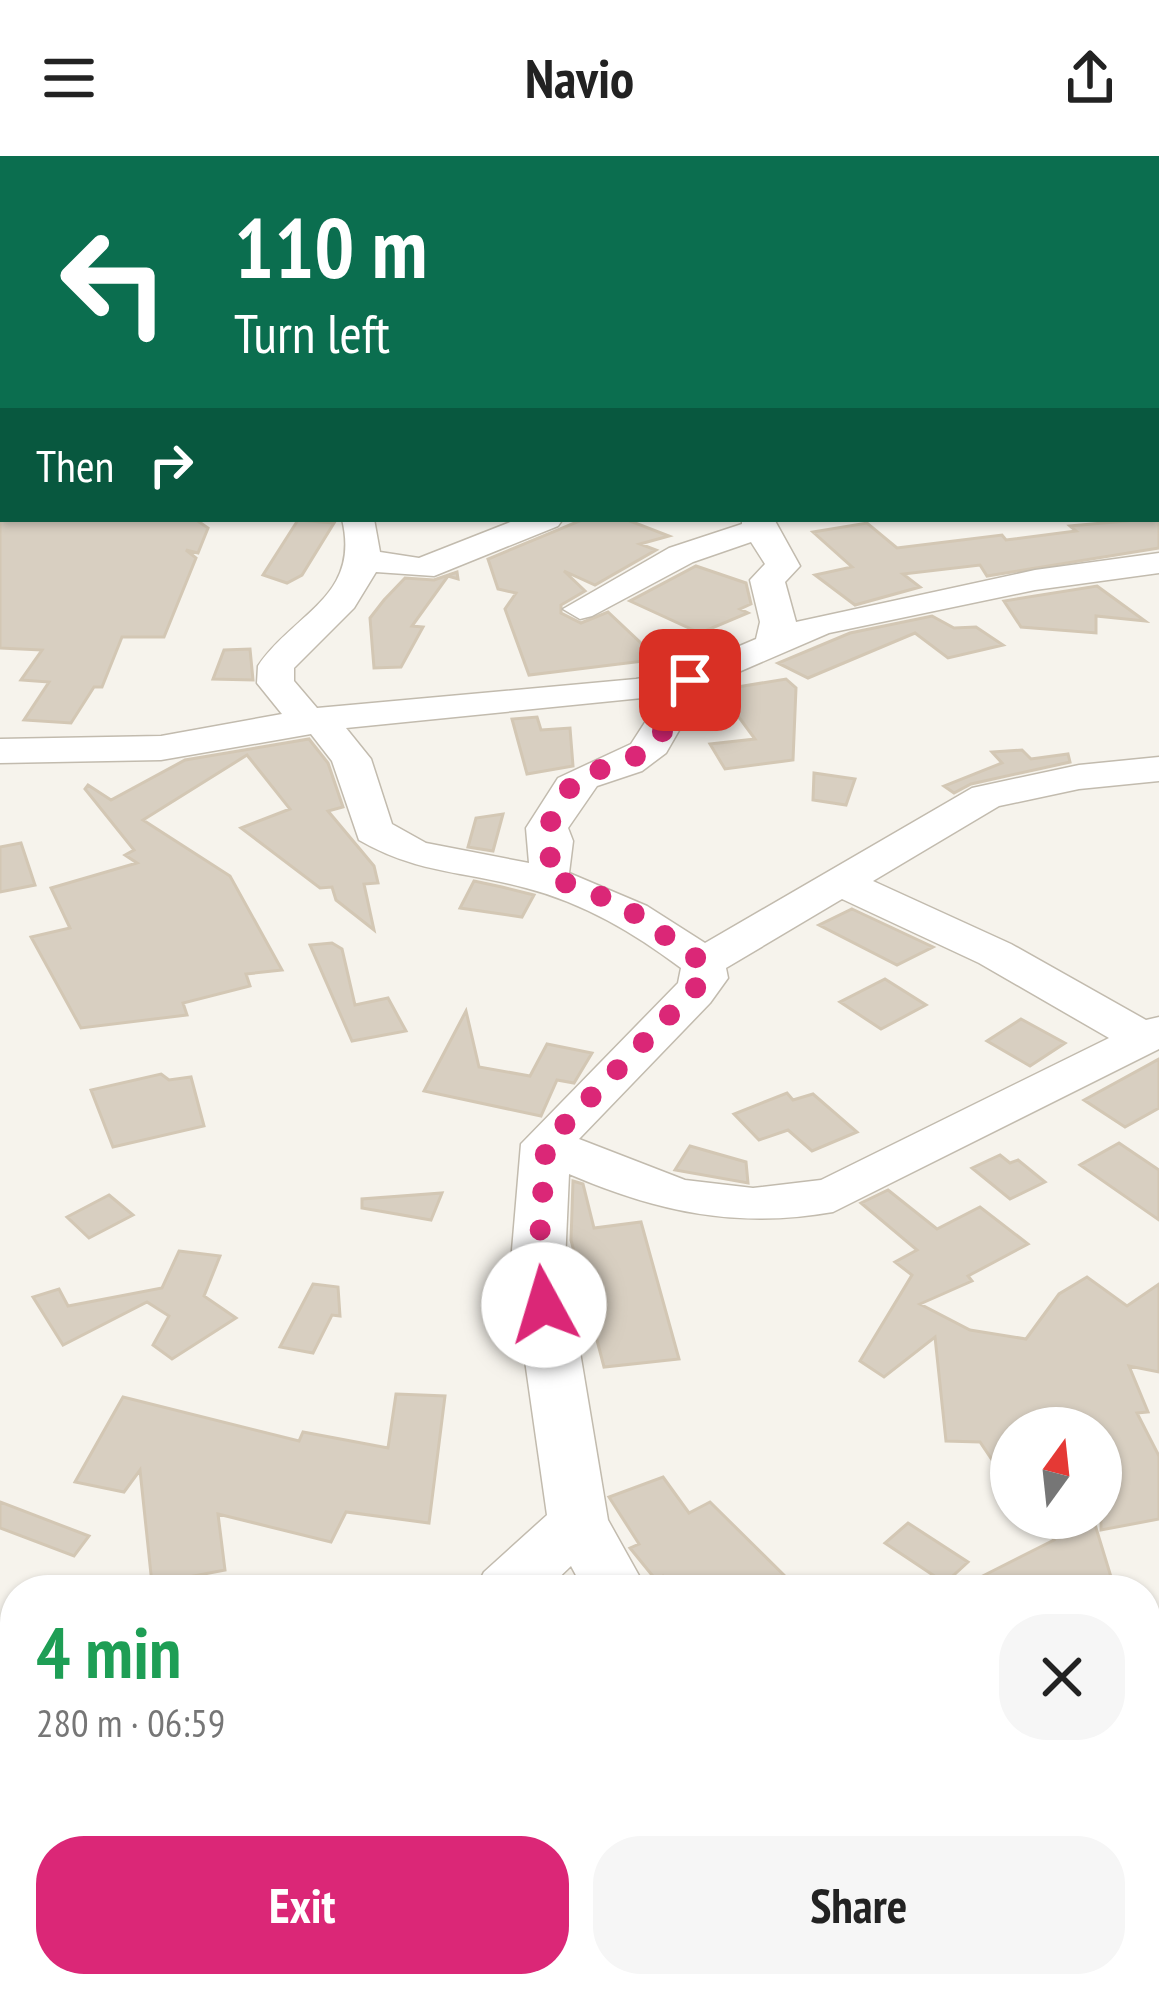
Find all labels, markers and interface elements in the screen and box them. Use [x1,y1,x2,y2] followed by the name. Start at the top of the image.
[525,43,634,113] text: Navio
[36,45,102,111] icon: menu
[1057,45,1123,111] icon: share
[234,192,427,301] text: 110 m
[36,204,192,360] icon: left
[234,298,390,368] text: Turn left
[138,432,204,498] icon: right
[36,436,114,494] text: Then
[639,629,741,731] pin
[657,647,723,713] icon: arrive
[481,1242,607,1368] position arrow
[990,1407,1122,1539] north arrow
[990,1407,1122,1539] map controls
[36,1605,181,1698] text: 4 min
[999,1614,1125,1740] button: close
[36,1697,225,1748] text: 280 m · 06:59
[36,1836,569,1974] button: Exit
[593,1836,1125,1974] button: Share

